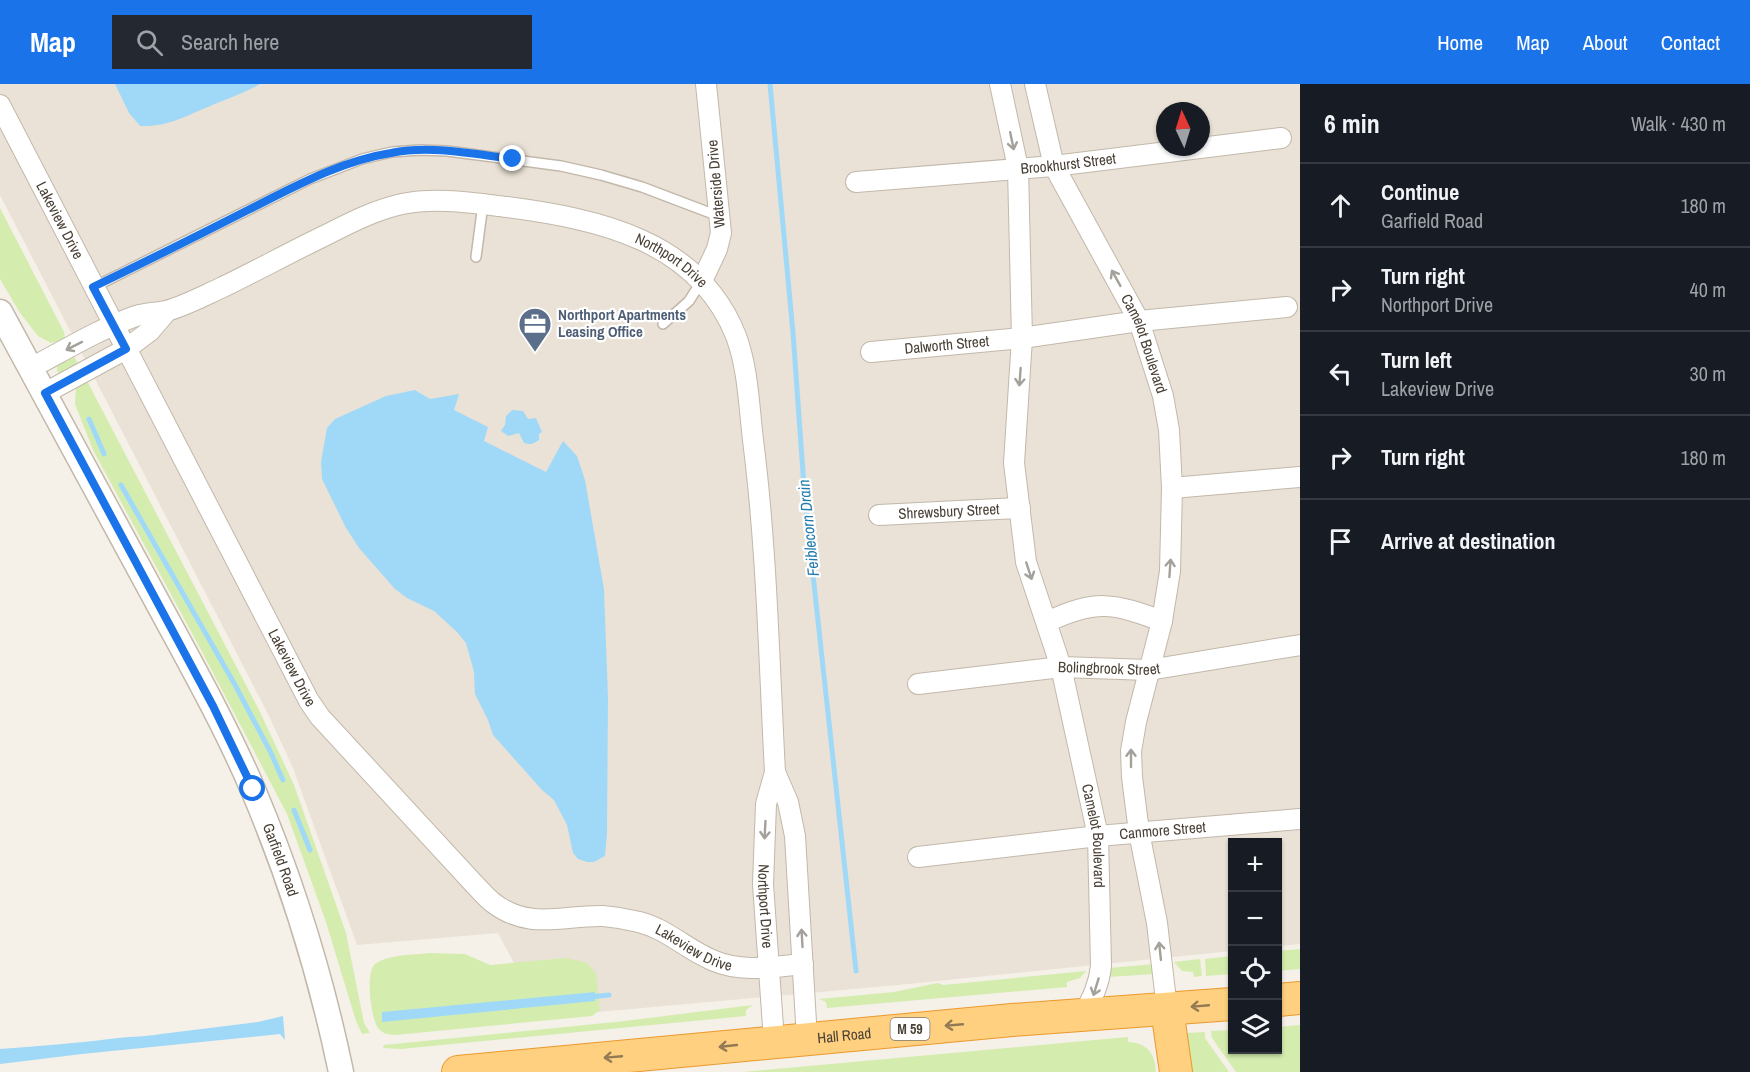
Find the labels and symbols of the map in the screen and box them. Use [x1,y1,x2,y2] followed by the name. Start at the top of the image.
[1156,102,1210,156] north arrow
[1007,131,1018,150] one-way arrow
[701,139,730,229] street label: Waterside Drive
[499,145,525,171] route end
[1020,147,1118,179] street label: Brookhurst Street
[31,178,89,263] street label: Lakeview Drive
[632,228,713,292] street label: Northport Drive
[1110,270,1122,287] one-way arrow
[1116,290,1172,396] street label: Camelot Boulevard
[558,304,686,342] place label: Northport Apartments Leasing Office
[517,306,553,353] office icon: Northport Apartments Leasing Office
[903,330,990,359] street label: Dalworth Street
[66,340,83,352] one-way arrow
[1014,367,1025,387] one-way arrow
[792,478,824,578] water label: Feiblecorn Drain
[898,498,1001,524] street label: Shrewsbury Street
[1165,558,1176,578] one-way arrow
[1024,561,1035,580] one-way arrow
[263,625,321,711] street label: Lakeview Drive
[1058,656,1162,680] street label: Bolingbrook Street
[1125,749,1137,769] one-way arrow
[239,775,265,801] route start
[1077,782,1110,888] street label: Camelot Boulevard
[1118,816,1207,844] street label: Canmore Street
[759,819,770,839] one-way arrow
[258,820,304,899] street label: Garfield Road
[753,864,778,949] street label: Northport Drive
[652,918,734,976] street label: Lakeview Drive
[796,929,807,949] one-way arrow
[1154,941,1165,961] one-way arrow
[1090,977,1101,996] one-way arrow
[1190,1001,1210,1012] one-way arrow
[890,1018,930,1040] road number: M 59
[944,1020,964,1031] one-way arrow
[816,1022,872,1048] street label: Hall Road
[719,1041,739,1052] one-way arrow
[604,1052,623,1063] one-way arrow

